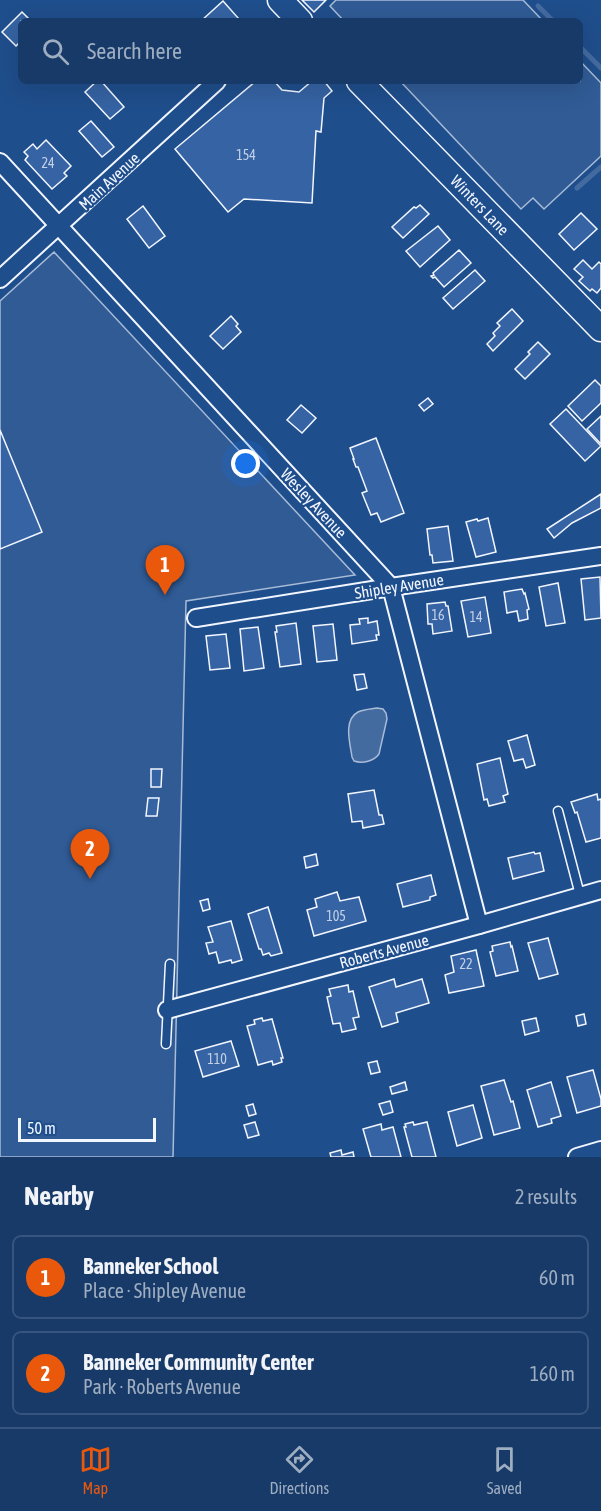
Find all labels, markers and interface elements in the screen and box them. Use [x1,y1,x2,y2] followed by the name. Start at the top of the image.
[18,18,583,84] search box
[39,35,72,68] icon: search
[87,38,182,64] text: Search here
[236,147,256,163] house number: 154
[75,148,143,214] street label: Main Avenue
[41,155,55,171] house number: 24
[447,171,513,239] street label: Winters Lane
[231,449,260,478] your location
[277,465,351,542] street label: Wesley Avenue
[146,546,184,595] pin: 1
[353,570,445,603] street label: Shipley Avenue
[431,607,445,623] house number: 16
[469,609,483,625] house number: 14
[70,830,110,879] pin: 2
[326,908,346,924] house number: 105
[337,930,431,972] street label: Roberts Avenue
[459,956,473,972] house number: 22
[207,1051,227,1067] house number: 110
[18,1115,156,1142] scale bar
[27,1119,56,1137] text: 50 m
[24,1181,94,1211] text: Nearby
[515,1185,577,1208] text: 2 results
[83,1253,218,1279] text: Banneker School
[41,1266,50,1289] text: 1
[539,1266,575,1289] text: 60 m
[83,1279,246,1302] text: Place · Shipley Avenue
[83,1349,314,1375] text: Banneker Community Center
[41,1362,50,1385] text: 2
[530,1362,575,1385] text: 160 m
[83,1375,241,1398] text: Park · Roberts Avenue
[79,1443,112,1497] tab: Map
[269,1443,329,1497] tab: Directions
[487,1443,522,1497] tab: Saved

